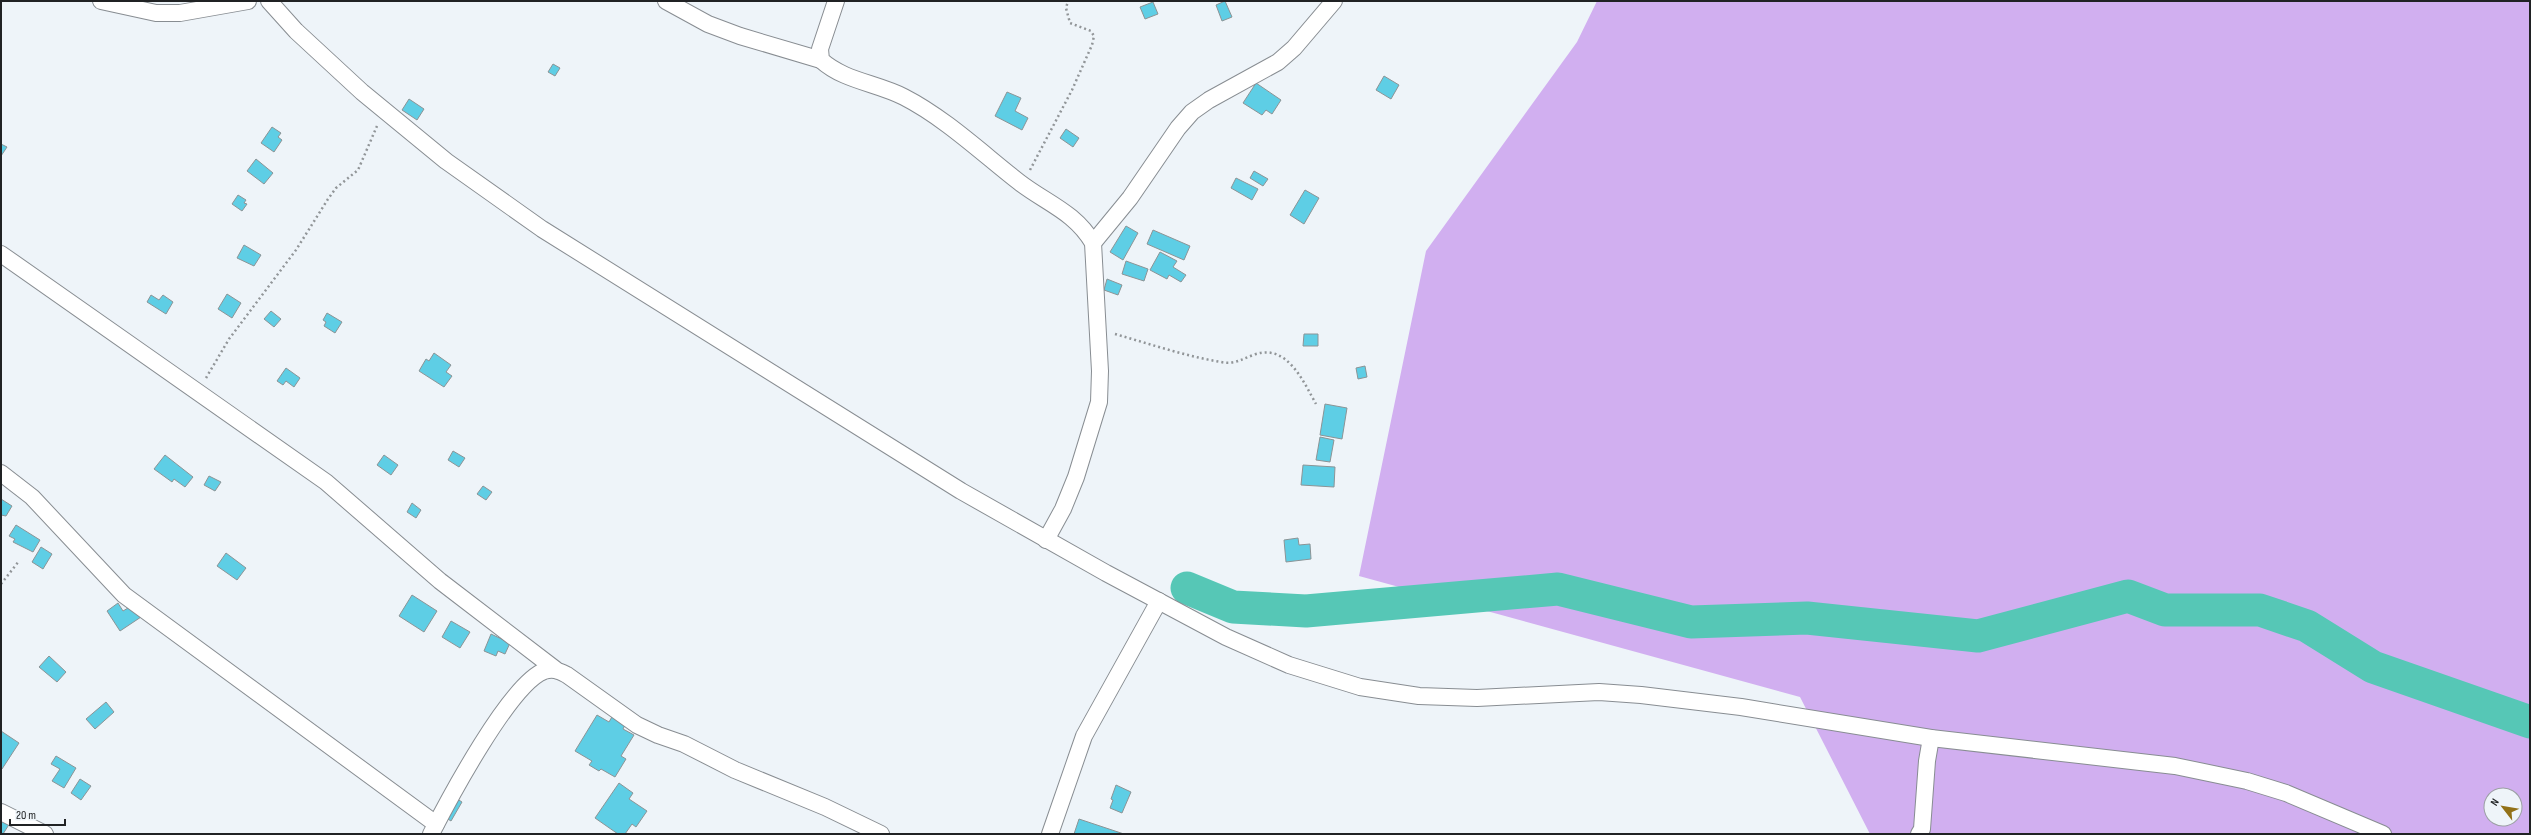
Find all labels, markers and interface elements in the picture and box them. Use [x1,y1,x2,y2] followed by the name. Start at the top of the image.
[2483,787,2523,827] north arrow
[2488,796,2502,808] text: N
[10,801,65,827] scale bar
[16,808,36,823] text: 20 m

